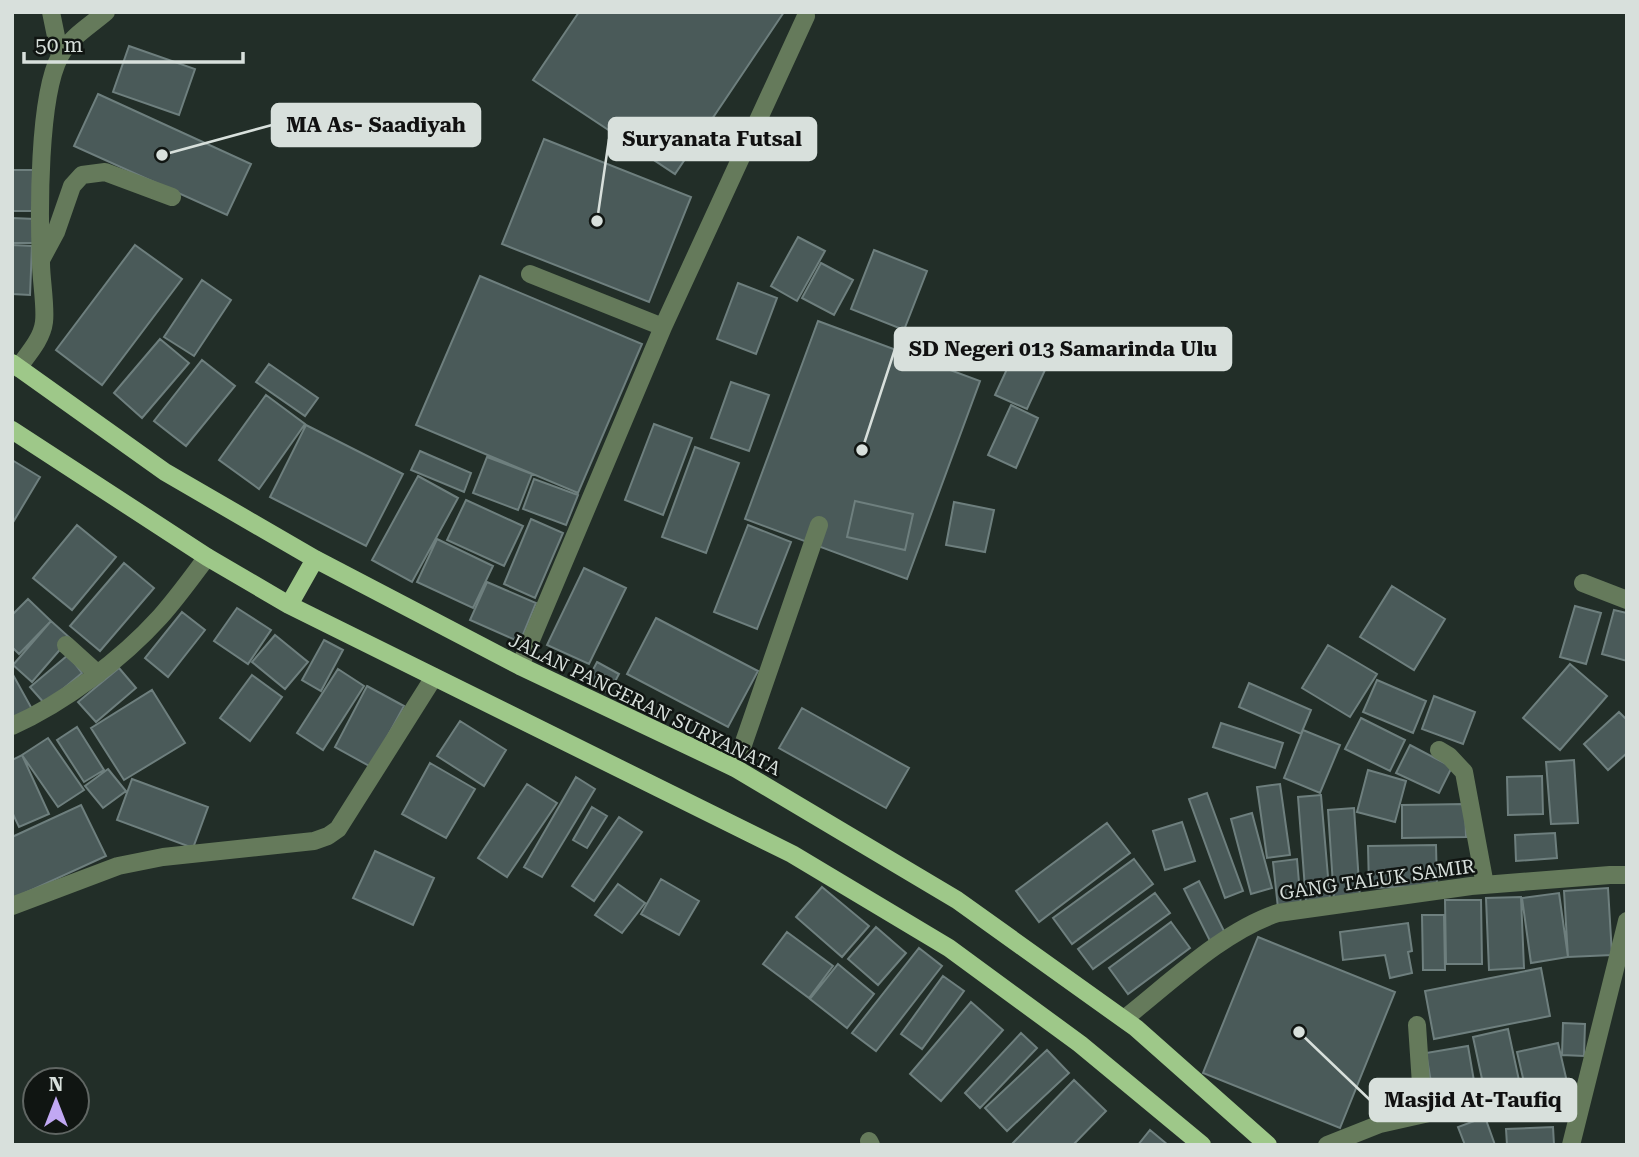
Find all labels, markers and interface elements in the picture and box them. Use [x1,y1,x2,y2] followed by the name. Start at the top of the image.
[24,21,243,65] scale bar
[35,33,83,57] text: 50 m
[272,104,480,146] callout: MA As- Saadiyah
[286,113,466,137] text: MA As- Saadiyah
[609,118,816,160] callout: Suryanata Futsal
[622,127,802,151] text: Suryanata Futsal
[895,328,1231,370] callout: SD Negeri 013 Samarinda Ulu
[909,337,1217,361] text: SD Negeri 013 Samarinda Ulu
[505,628,785,781] street label: JALAN PANGERAN SURYANATA
[1278,854,1476,905] street label: GANG TALUK SAMIR
[21,1066,91,1136] north arrow
[49,1073,64,1096] text: N
[1370,1079,1576,1121] callout: Masjid At-Taufiq
[1384,1088,1562,1112] text: Masjid At-Taufiq

